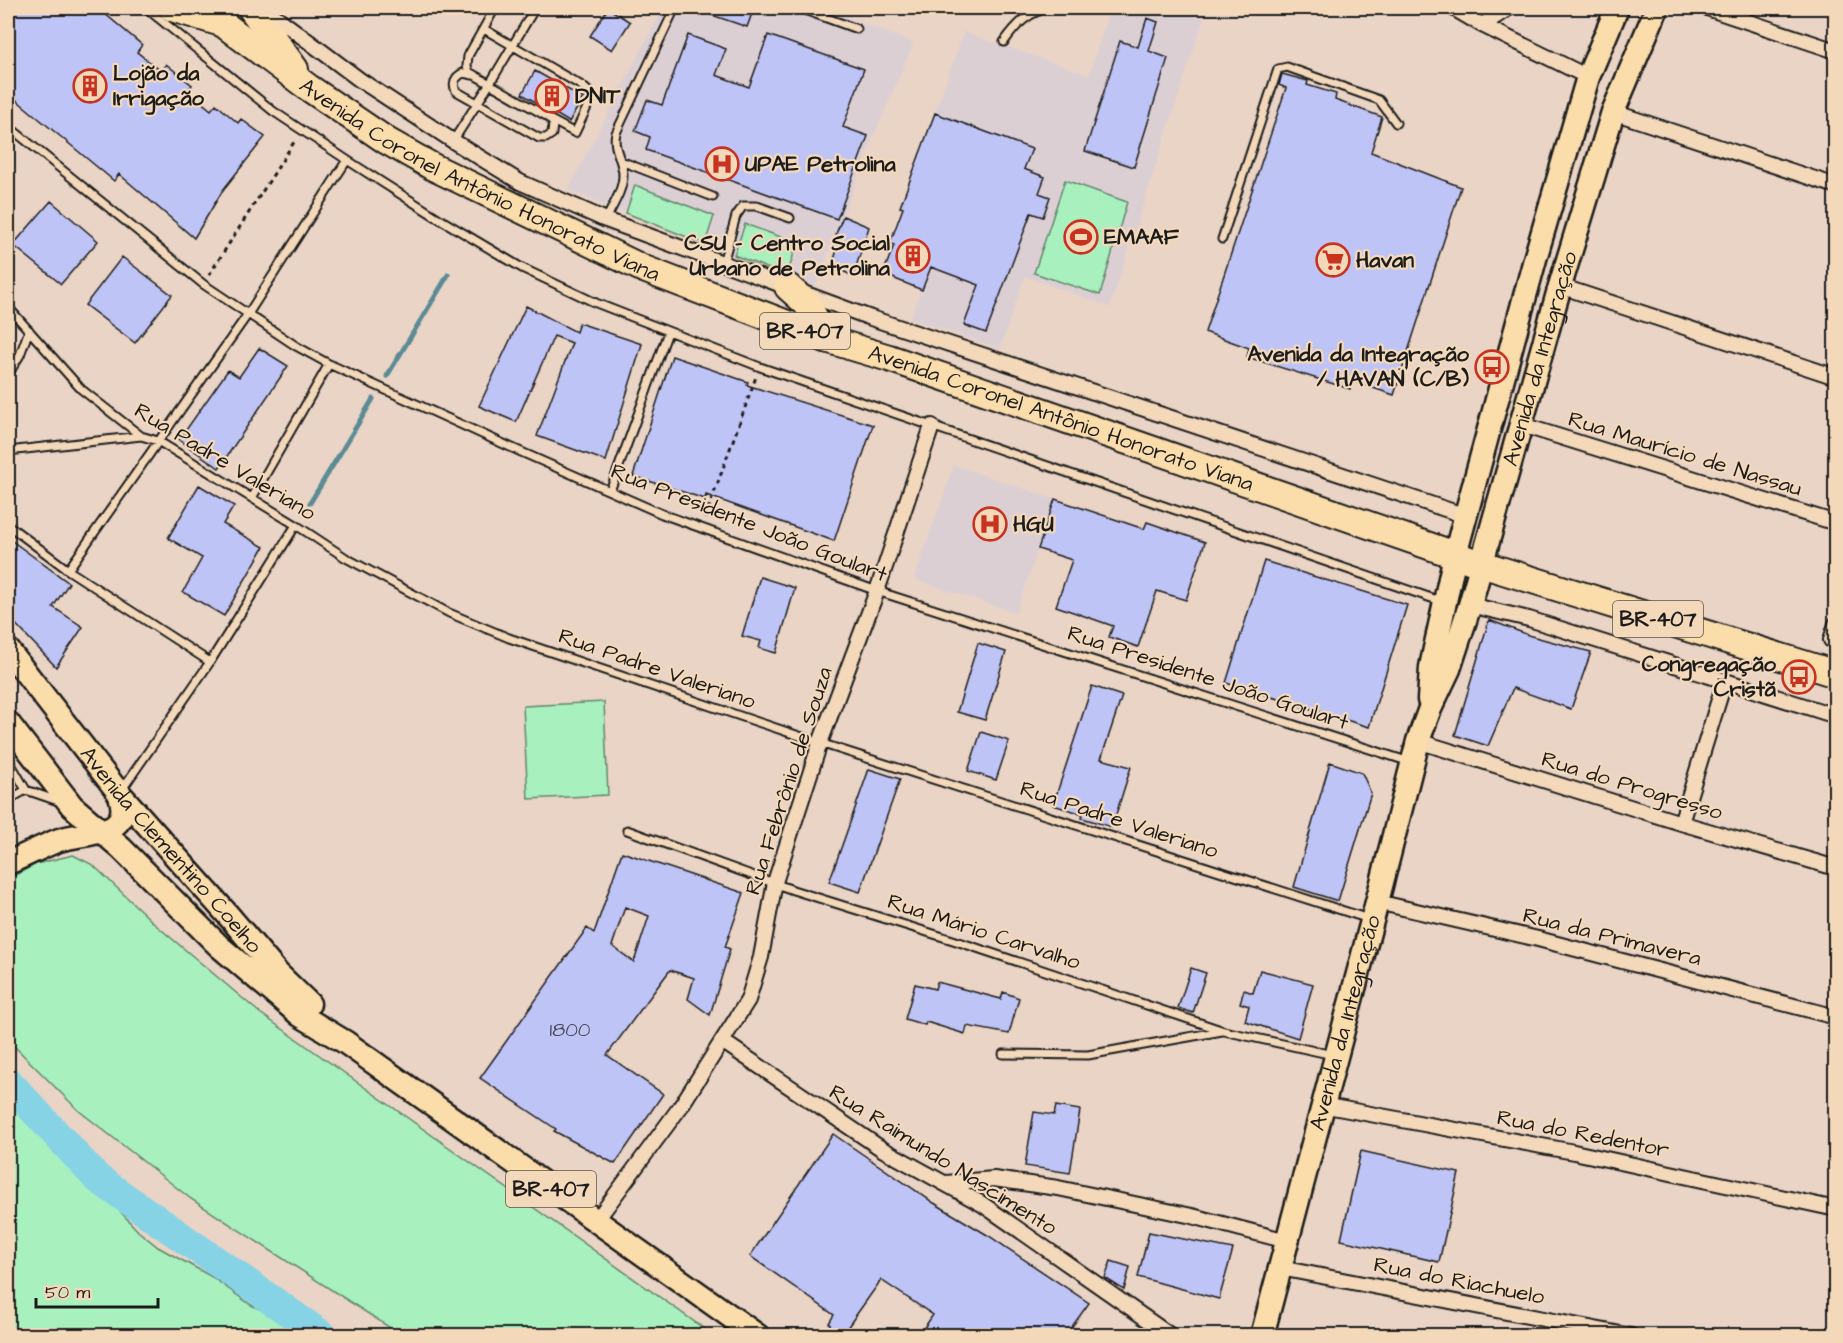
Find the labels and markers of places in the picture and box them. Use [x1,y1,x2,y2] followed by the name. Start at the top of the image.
[113,58,205,115] place label: Lojão da Irrigação
[72,68,108,104] building icon: Lojão da Irrigação
[534,78,570,114] building icon: DNIT
[575,81,621,112] place label: DNIT
[704,146,740,182] hospital icon: UPAE Petrolina
[745,149,896,180] place label: UPAE Petrolina
[1063,219,1099,255] sports icon: EMAAF
[1104,222,1179,253] place label: EMAAF
[684,228,891,284] place label: CSU - Centro Social Urbano de Petrolina
[895,238,931,274] building icon: CSU - Centro Social Urbano de Petrolina
[1315,242,1351,278] supermarket icon: Havan
[1356,245,1414,276] place label: Havan
[1247,339,1470,395] place label: Avenida da Integração / HAVAN (C/B)
[1474,349,1510,385] bus stop icon: Avenida da Integração / HAVAN (C/B)
[972,506,1008,542] hospital icon: HGU
[1013,509,1054,540] place label: HGU
[1642,649,1777,705] place label: Congregação Cristã
[1781,659,1817,695] bus stop icon: Congregação Cristã

